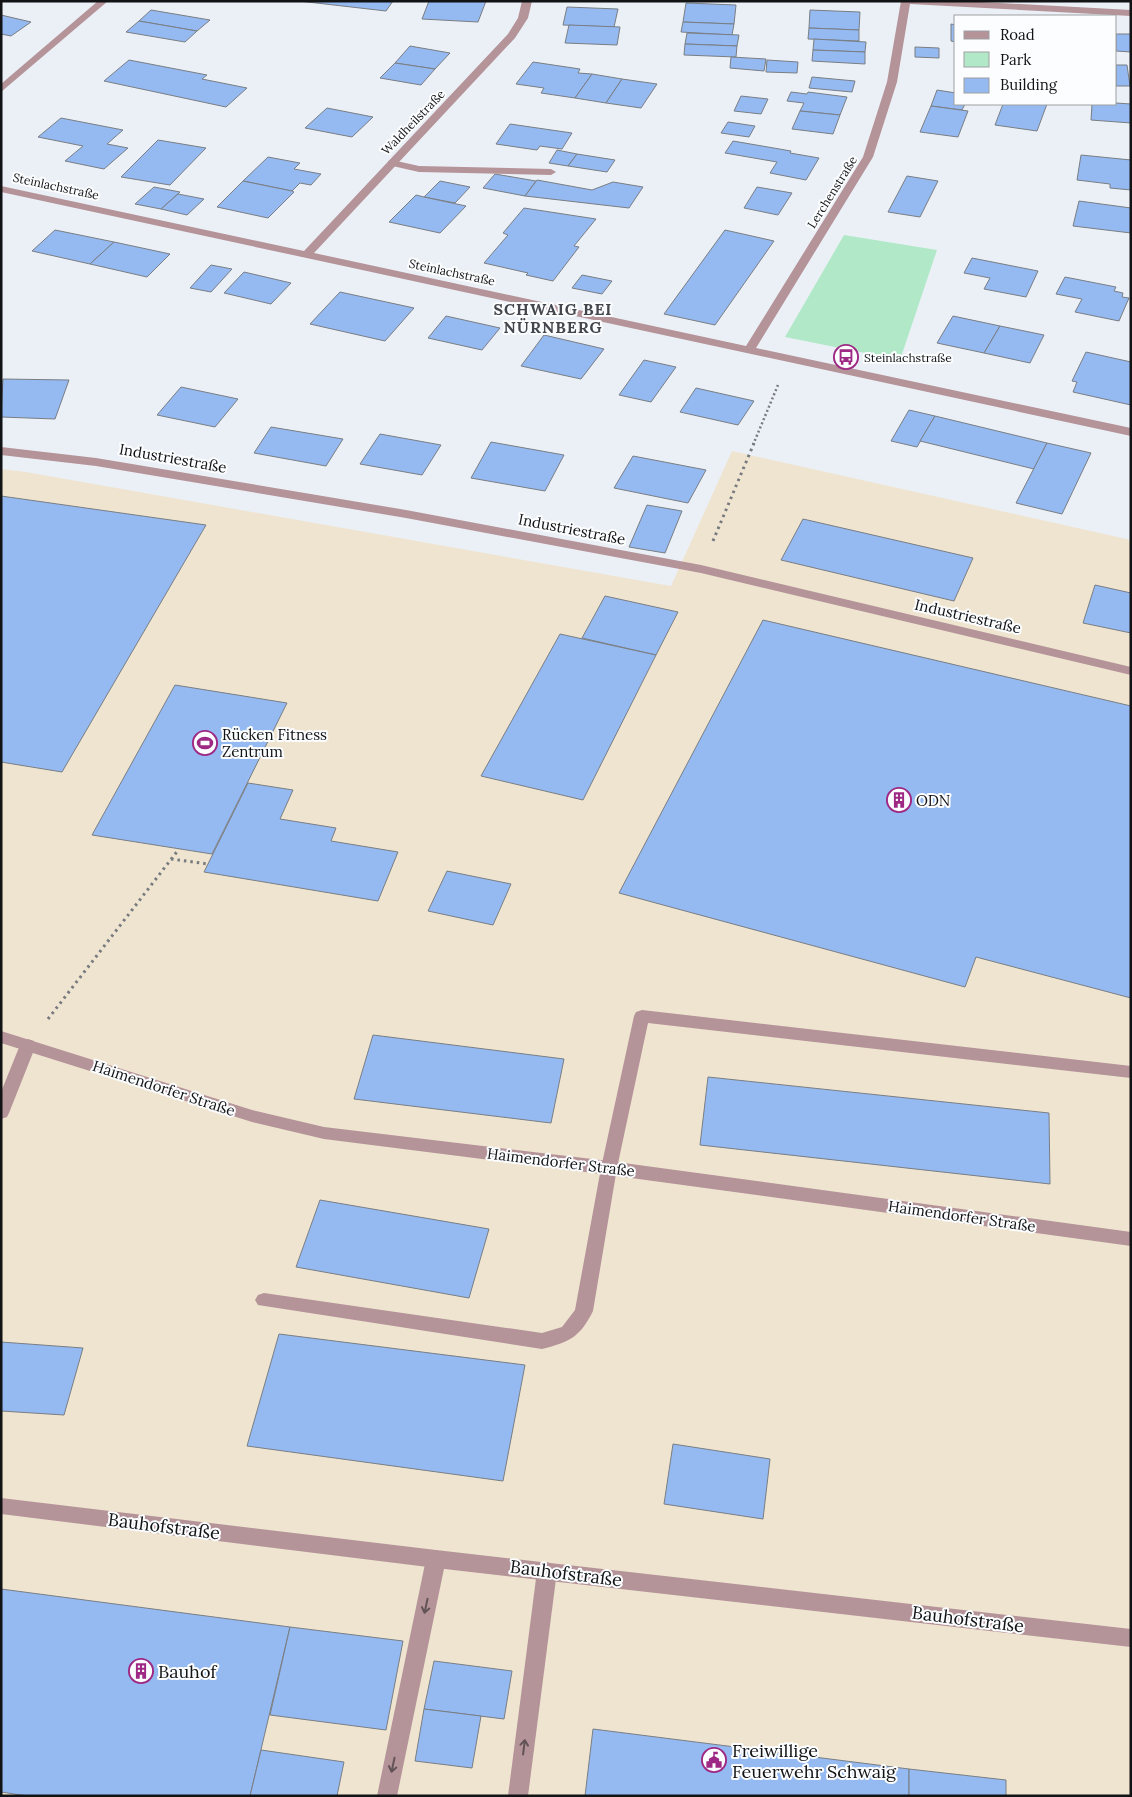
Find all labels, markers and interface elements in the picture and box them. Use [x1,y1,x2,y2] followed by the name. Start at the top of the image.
[954,15,1117,105] legend
[1000,25,1035,44] text: Road
[1000,50,1031,69] text: Park
[1000,75,1058,94] text: Building
[378,86,448,158] street label: Waldheilstraße
[804,153,860,231] street label: Lerchenstraße
[12,170,101,203] street label: Steinlachstraße
[408,256,497,289] street label: Steinlachstraße
[493,299,613,337] district label: SCHWAIG BEI NÜRNBERG
[833,344,859,370] bus stop icon: Steinlachstraße
[864,350,952,365] place label: Steinlachstraße
[118,439,228,477] street label: Industriestraße
[517,509,627,549] street label: Industriestraße
[913,595,1023,637] street label: Industriestraße
[222,725,327,761] place label: Rücken Fitness Zentrum
[192,730,218,756] sports icon: Rücken Fitness Zentrum
[886,787,912,813] building icon: ODN
[916,791,950,810] place label: ODN
[90,1056,238,1120] street label: Haimendorfer Straße
[486,1144,636,1180] street label: Haimendorfer Straße
[887,1196,1037,1236] street label: Haimendorfer Straße
[107,1508,222,1544] street label: Bauhofstraße
[509,1555,624,1591] street label: Bauhofstraße
[421,1598,431,1614] one-way arrow
[911,1601,1026,1637] street label: Bauhofstraße
[128,1658,154,1684] building icon: Bauhof
[158,1660,218,1683] place label: Bauhof
[732,1739,897,1783] place label: Freiwillige Feuerwehr Schwaig
[519,1740,529,1756] one-way arrow
[701,1747,727,1773] public building icon: Freiwillige Feuerwehr Schwaig
[388,1757,397,1773] one-way arrow

